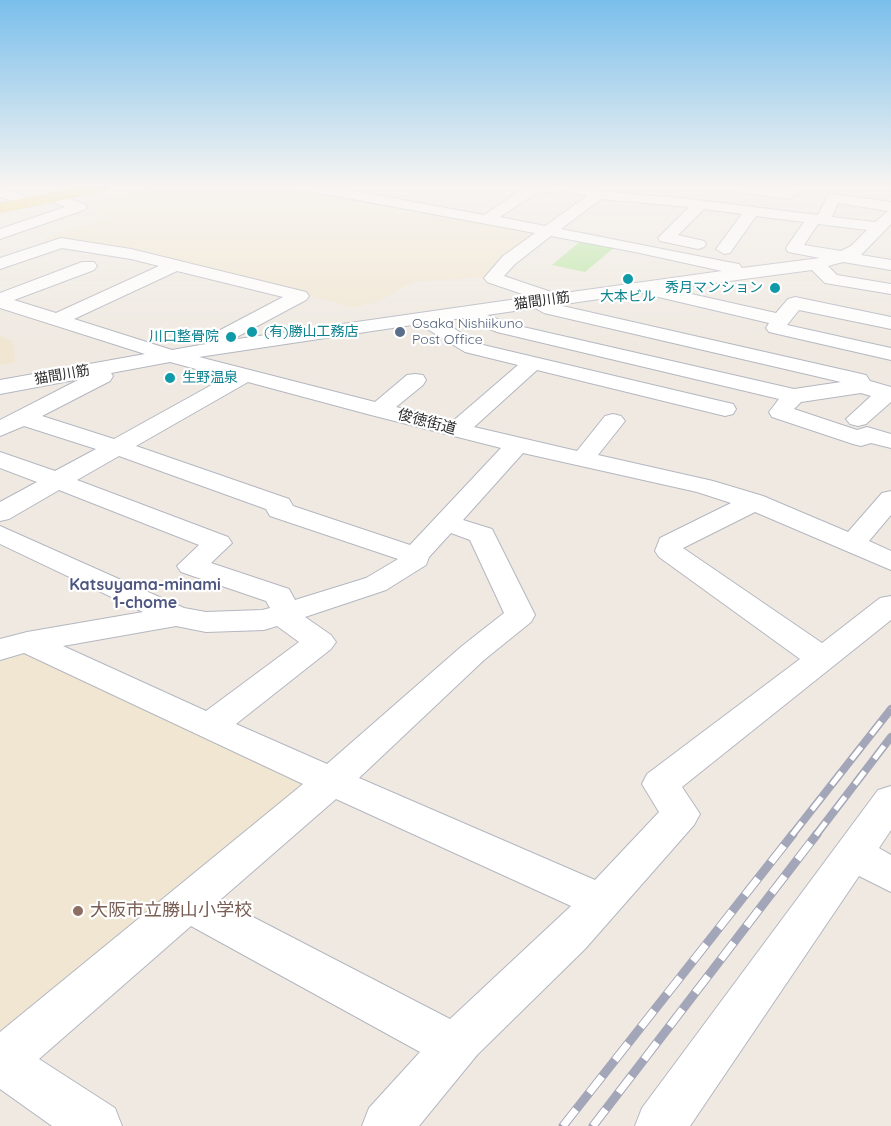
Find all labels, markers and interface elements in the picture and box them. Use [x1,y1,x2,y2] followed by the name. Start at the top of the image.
[621,272,635,286] marker: 大本ビル
[665,280,763,296] place label: 秀月マンション
[768,281,782,295] marker: 秀月マンション
[513,289,571,313] street label: 猫間川筋
[600,289,656,305] place label: 大本ビル
[412,316,523,348] place label: Osaka Nishiikuno Post Office
[264,324,358,340] place label: (有)勝山工務店
[245,325,259,339] marker: (有)勝山工務店
[393,325,407,339] marker: Osaka Nishiikuno Post Office
[149,329,219,345] place label: 川口整骨院
[224,330,238,344] marker: 川口整骨院
[33,362,91,388] street label: 猫間川筋
[182,370,238,386] place label: 生野温泉
[163,371,177,385] marker: 生野温泉
[396,406,458,438] street label: 俊徳街道
[69,575,221,613] district label: Katsuyama-minami 1-chome
[90,900,252,922] place label: 大阪市立勝山小学校
[71,904,85,918] marker: 大阪市立勝山小学校

